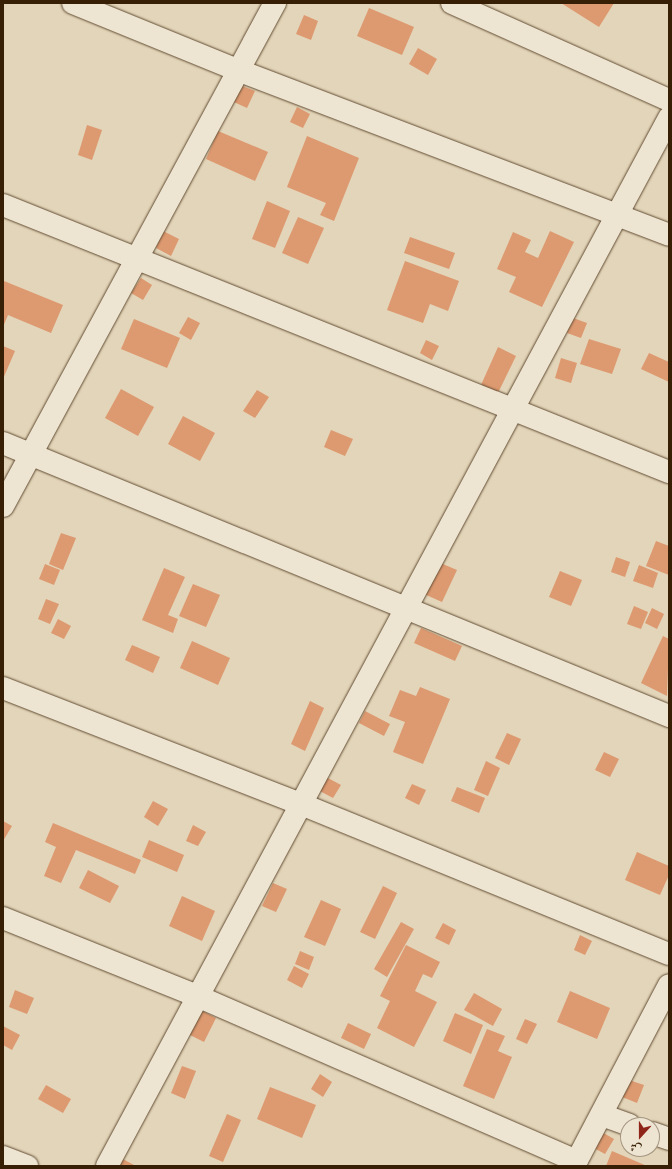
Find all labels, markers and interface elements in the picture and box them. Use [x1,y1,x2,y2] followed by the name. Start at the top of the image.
[620,1117,660,1157] north arrow
[628,1139,644,1156] text: ش

